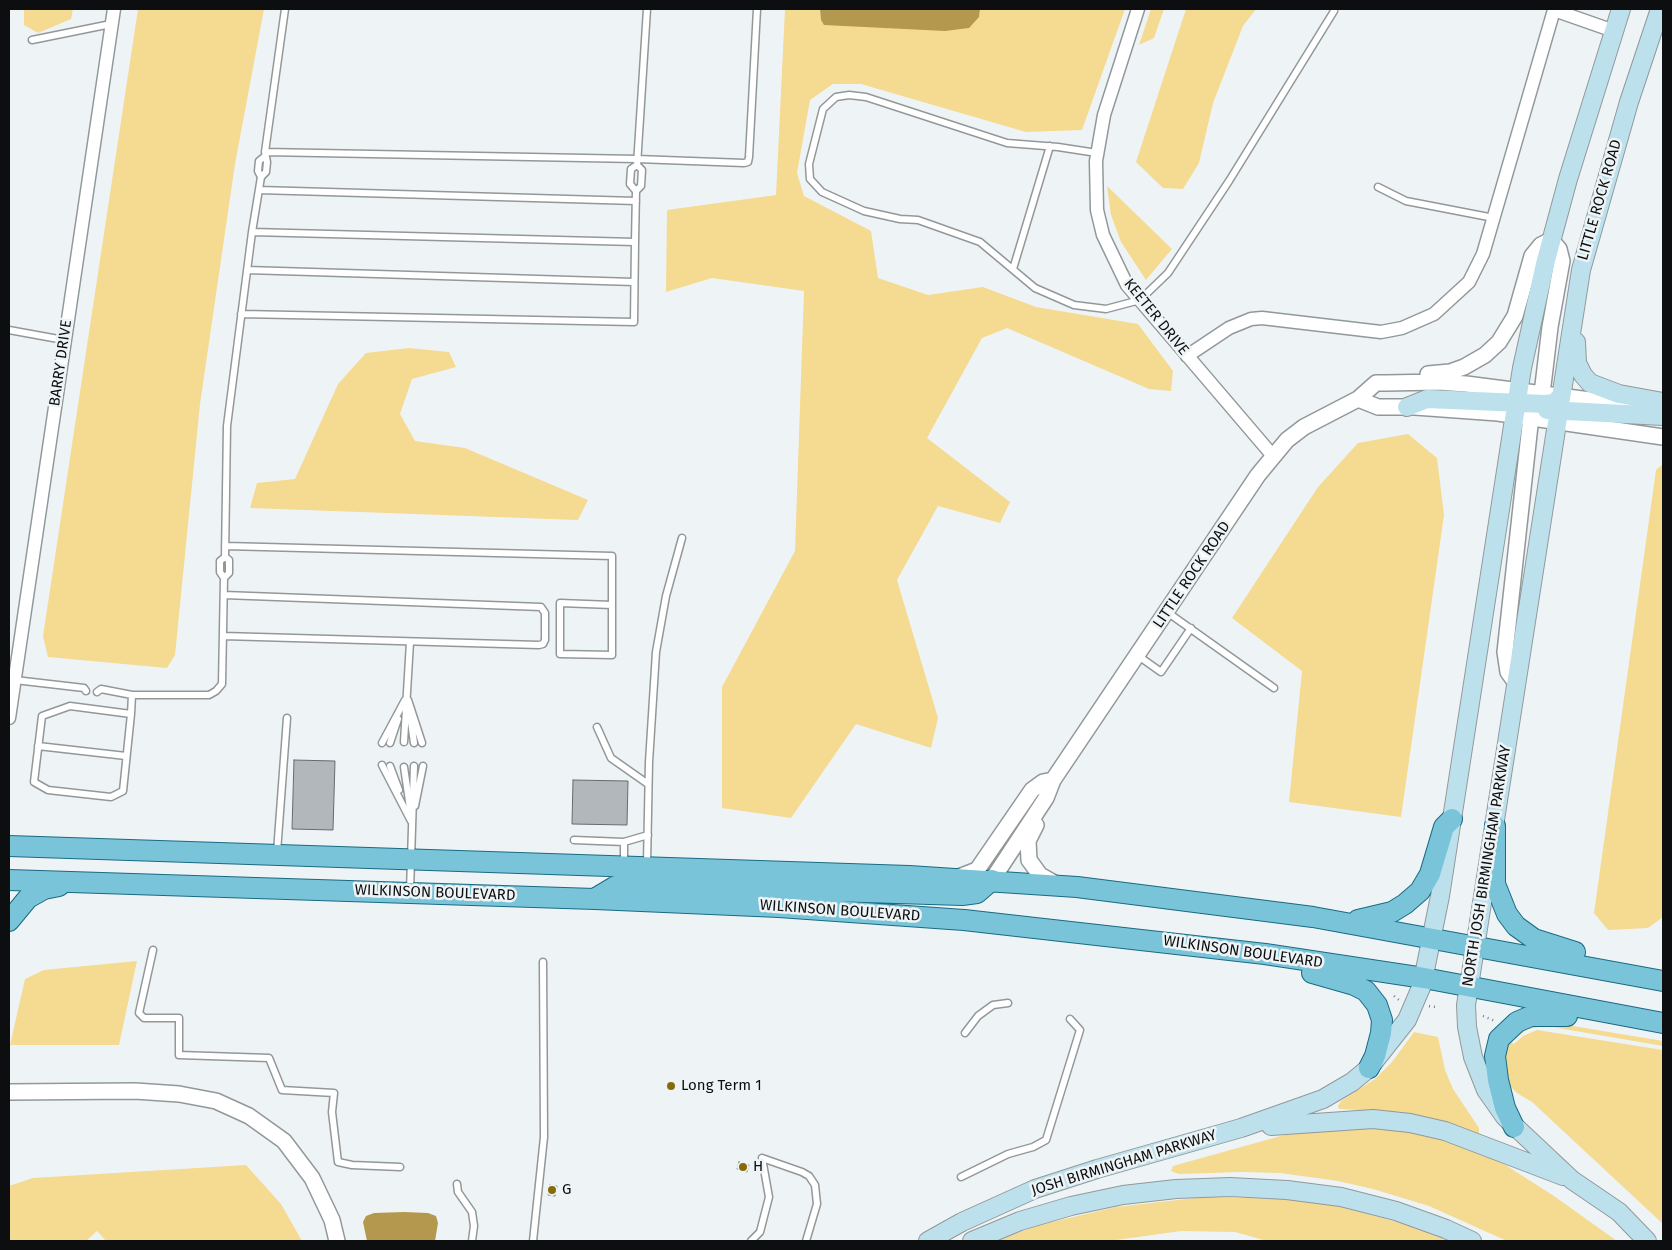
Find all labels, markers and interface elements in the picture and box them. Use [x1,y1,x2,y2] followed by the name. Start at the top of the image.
[1574,138,1626,262] street label: LITTLE ROCK ROAD
[1120,275,1192,359] street label: KEETER DRIVE
[46,319,76,407] street label: BARRY DRIVE
[1150,518,1234,632] street label: LITTLE ROCK ROAD
[1459,744,1515,988] street label: NORTH JOSH BIRMINGHAM PARKWAY
[354,881,516,905] street label: WILKINSON BOULEVARD
[759,896,921,926] street label: WILKINSON BOULEVARD
[1162,932,1324,972] street label: WILKINSON BOULEVARD
[681,1077,762,1095] place label: Long Term 1
[665,1080,677,1092] marker: Long Term 1
[1029,1126,1219,1200] street label: JOSH BIRMINGHAM PARKWAY
[753,1158,763,1176] place label: H
[737,1161,749,1173] marker: H
[562,1181,571,1199] place label: G
[546,1184,558,1196] marker: G

